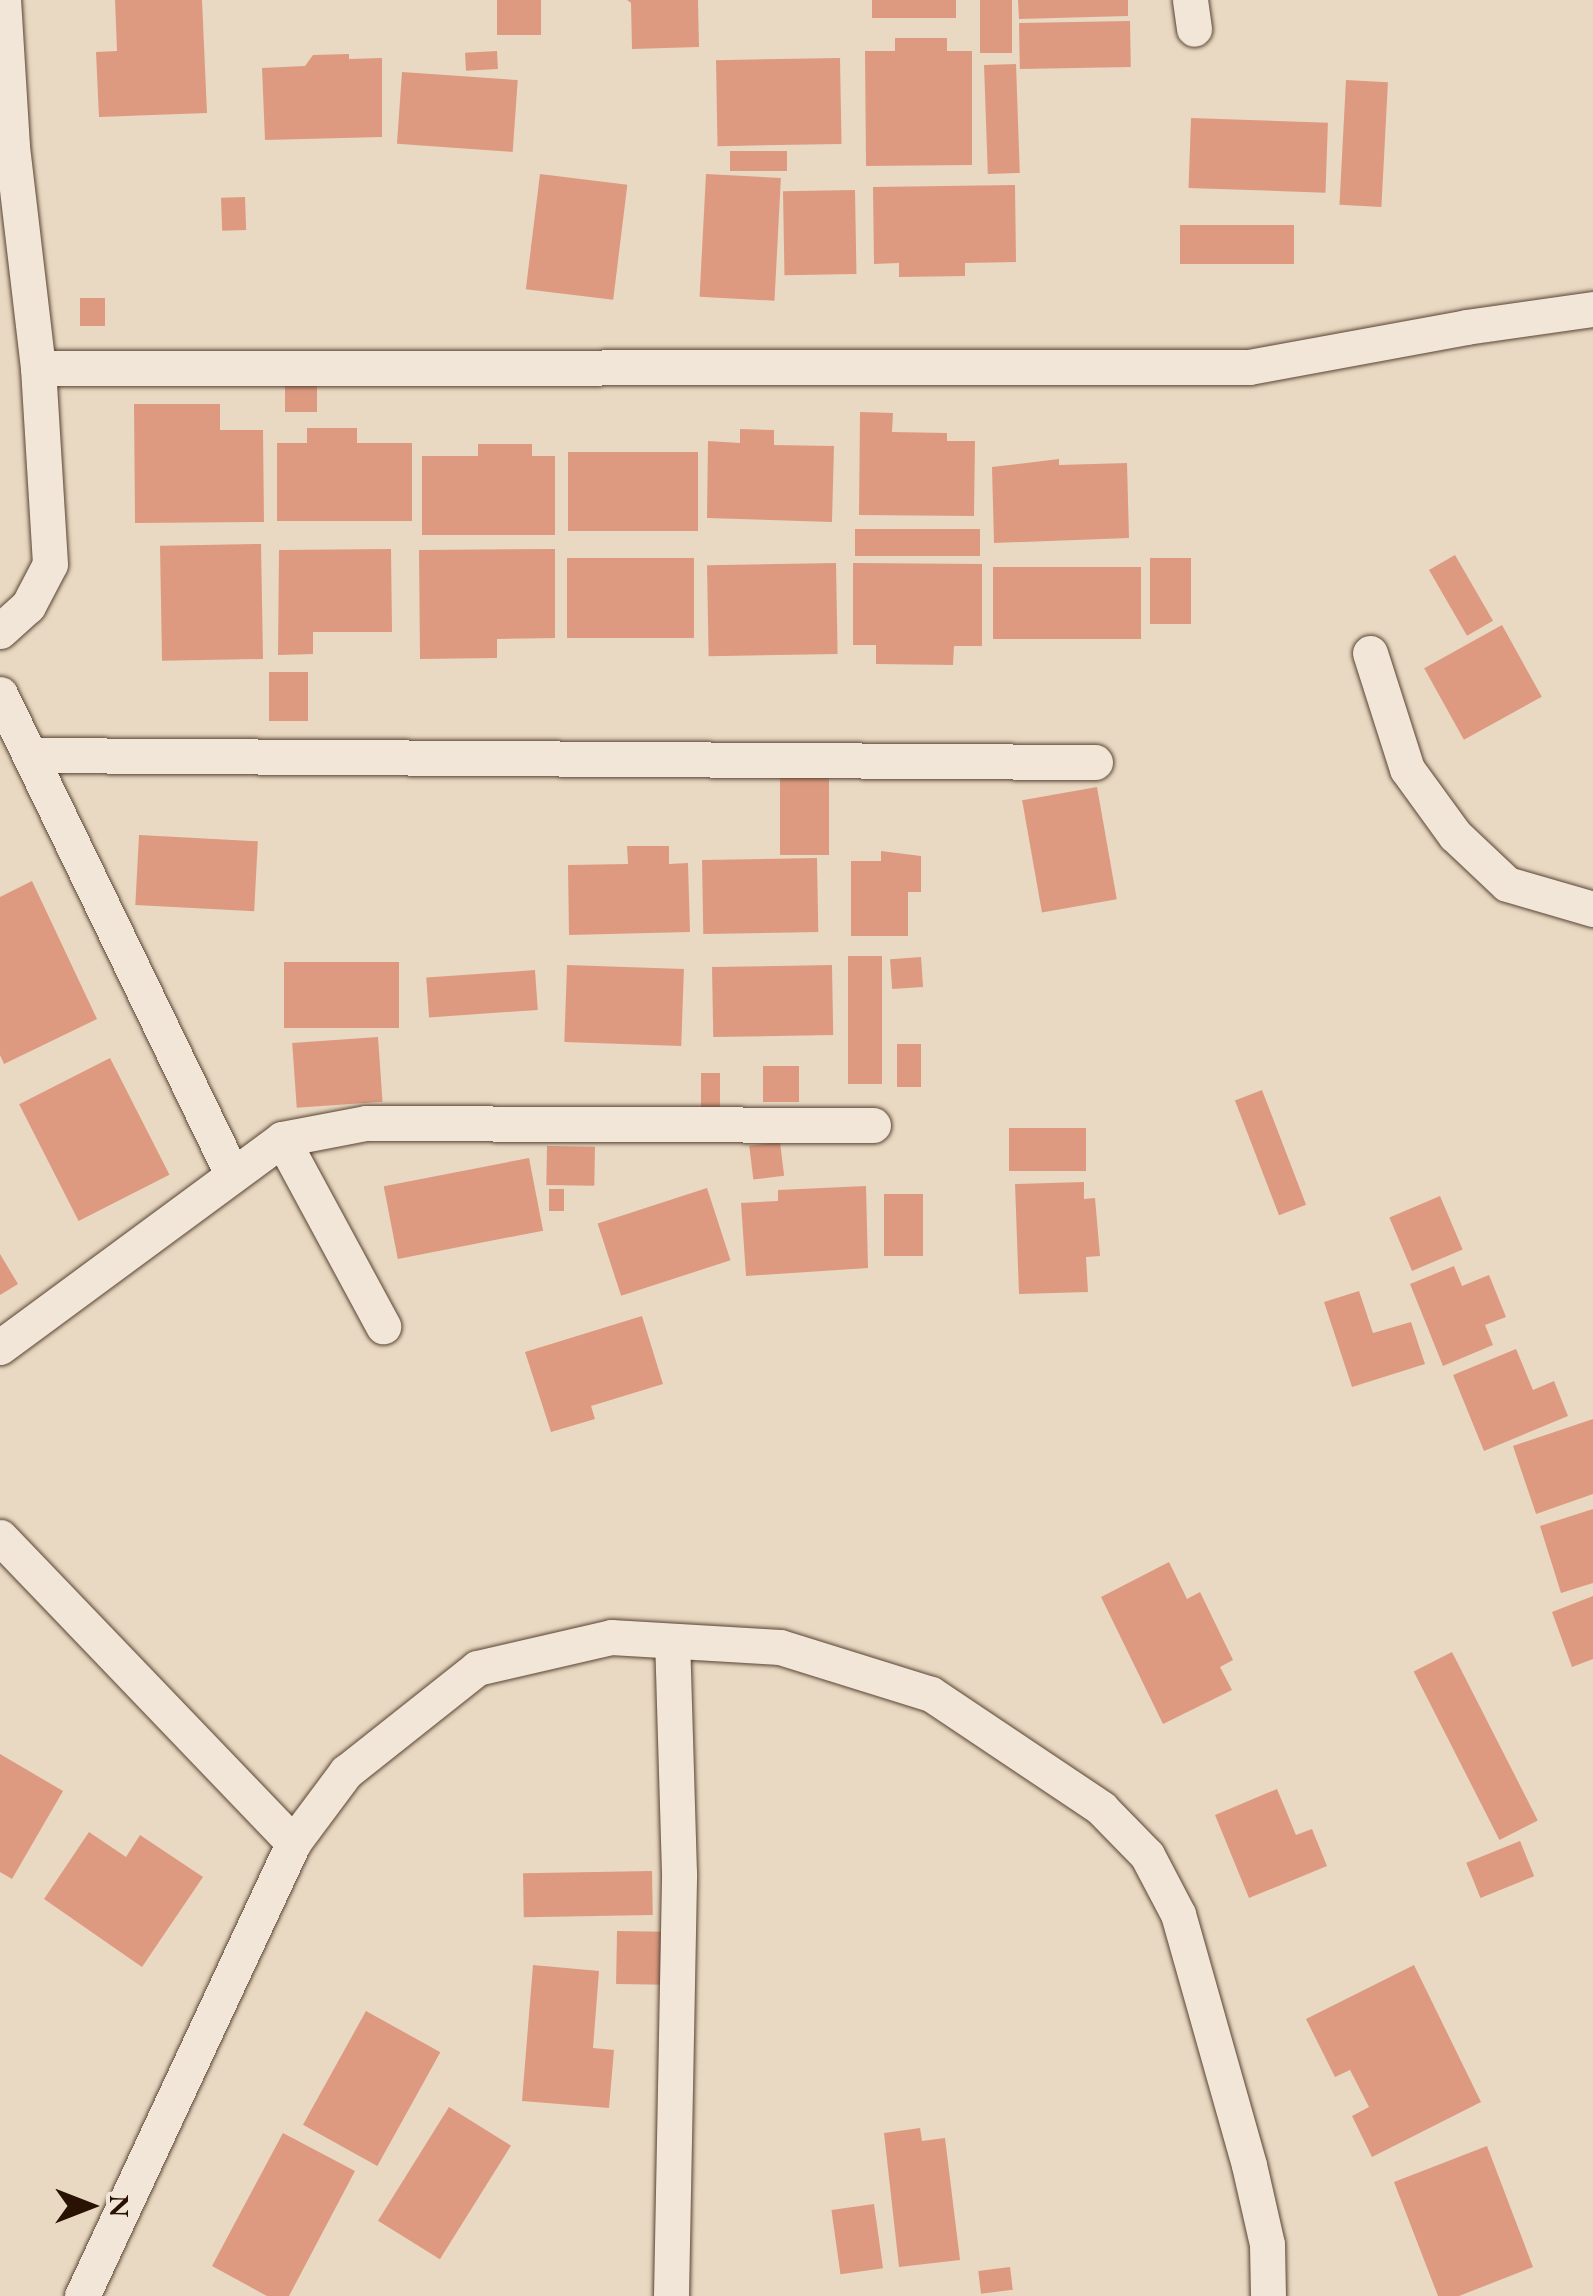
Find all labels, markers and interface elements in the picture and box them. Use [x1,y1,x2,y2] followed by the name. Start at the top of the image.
[40,2156,140,2256] north arrow
[102,2195,138,2217] text: N

